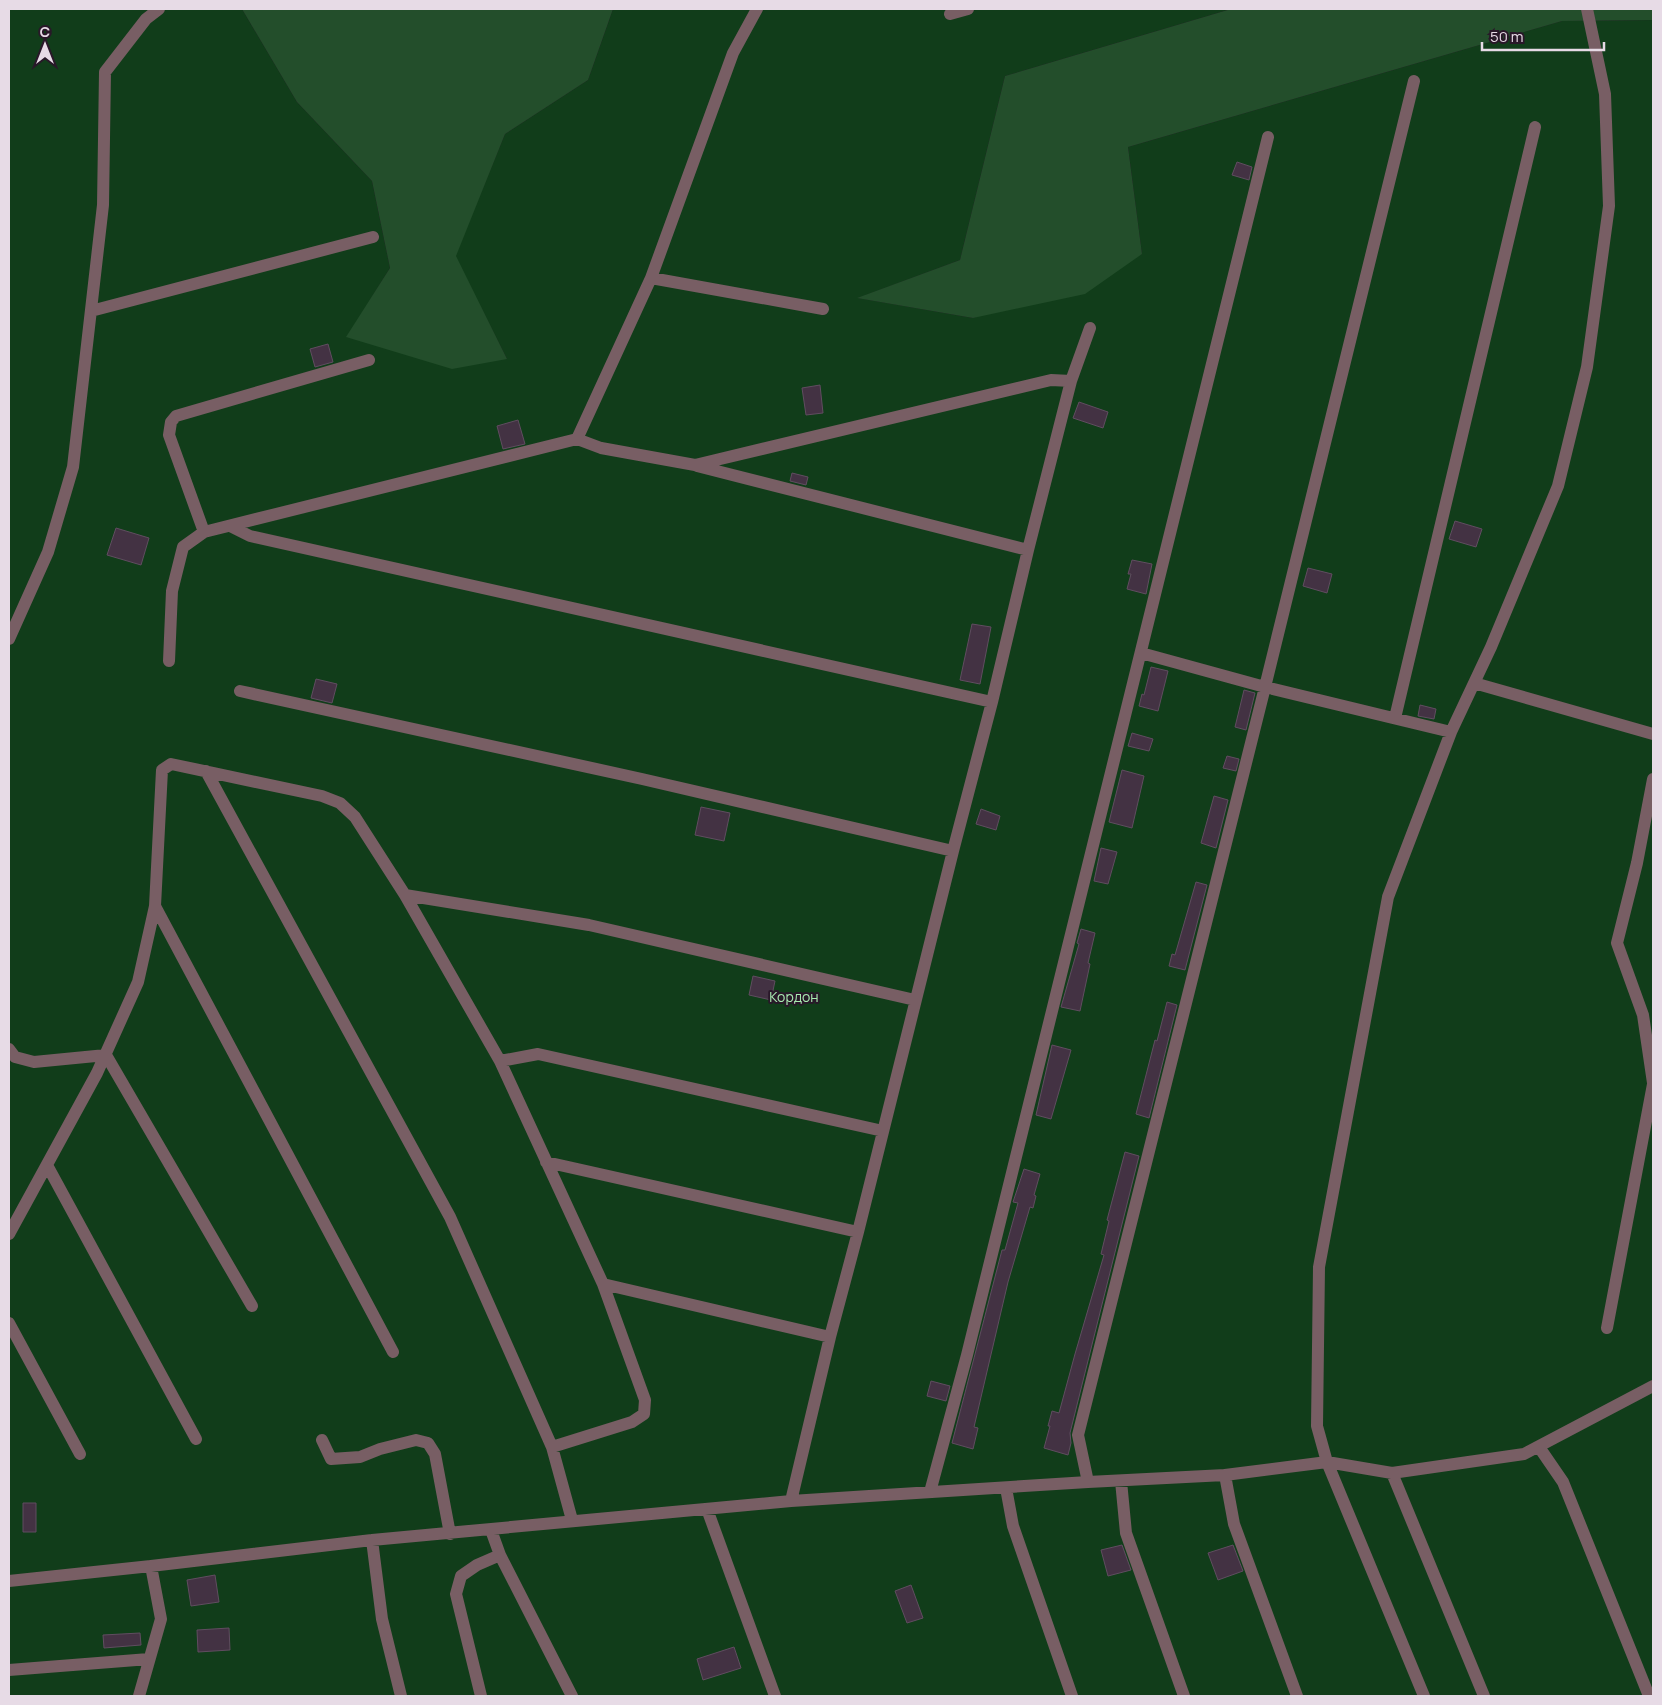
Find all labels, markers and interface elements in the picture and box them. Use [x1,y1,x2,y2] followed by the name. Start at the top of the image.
[20,20,70,70] north arrow
[1482,20,1604,52] scale bar
[40,22,50,41] text: С
[1490,26,1524,47] text: 50 m
[769,987,819,1006] park label: Кордон

